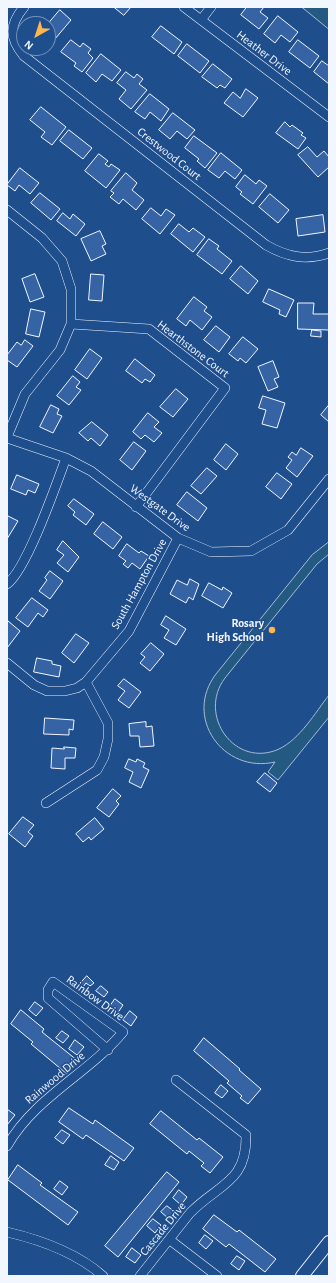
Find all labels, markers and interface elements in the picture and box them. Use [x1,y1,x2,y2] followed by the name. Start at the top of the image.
[16,16,56,56] north arrow
[234,28,294,78] street label: Heather Drive
[22,38,35,52] text: N
[134,125,204,183] street label: Crestwood Court
[154,317,232,381] street label: Hearthstone Court
[127,481,193,535] street label: Westgate Drive
[108,536,170,632] street label: South Hampton Drive
[207,616,264,644] place label: Rosary High School
[267,625,277,635] marker: Rosary High School
[63,972,127,1024] street label: Rainbow Drive
[22,1049,88,1107] street label: Rainwood Drive
[137,1199,189,1259] street label: Cascade Drive

